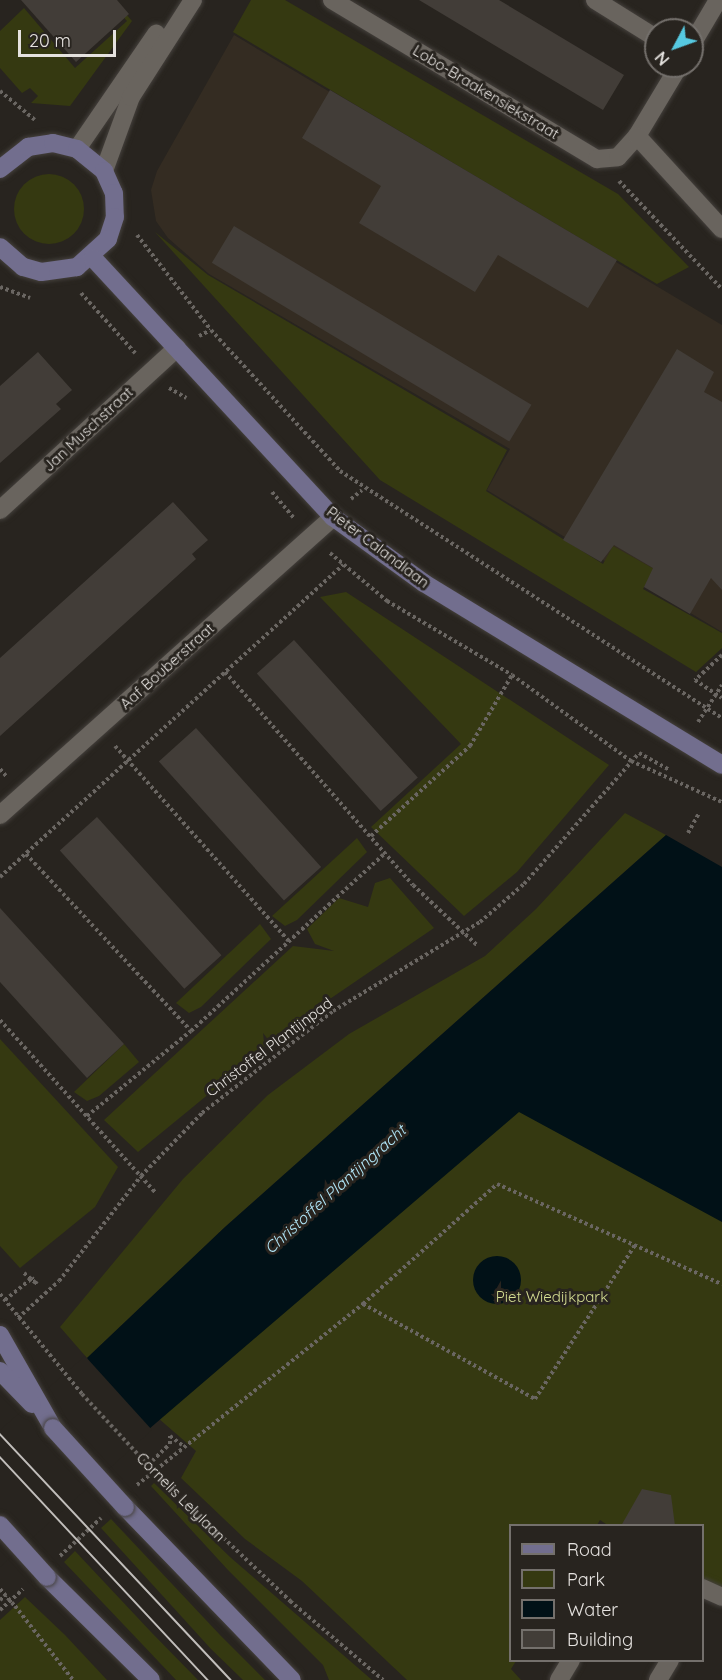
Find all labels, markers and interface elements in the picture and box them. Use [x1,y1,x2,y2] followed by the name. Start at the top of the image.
[21,18,118,56] scale bar
[644,18,704,78] north arrow
[29,29,71,52] text: 20 m
[410,41,562,143] street label: Lobo-Braakensiekstraat
[651,48,673,70] text: N
[40,383,136,475] street label: Jan Muschstraat
[323,503,433,591] street label: Pieter Calandlaan
[116,619,218,713] street label: Aaf Bouberstraat
[202,994,336,1100] street label: Christoffel Plantijnpad
[260,1121,410,1257] water label: Christoffel Plantijngracht
[496,1288,608,1306] park label: Piet Wiedijkpark
[133,1449,229,1545] street label: Cornelis Lelylaan
[509,1524,704,1662] legend
[567,1538,612,1561] text: Road
[567,1568,605,1591] text: Park
[567,1598,618,1621] text: Water
[567,1628,633,1651] text: Building

